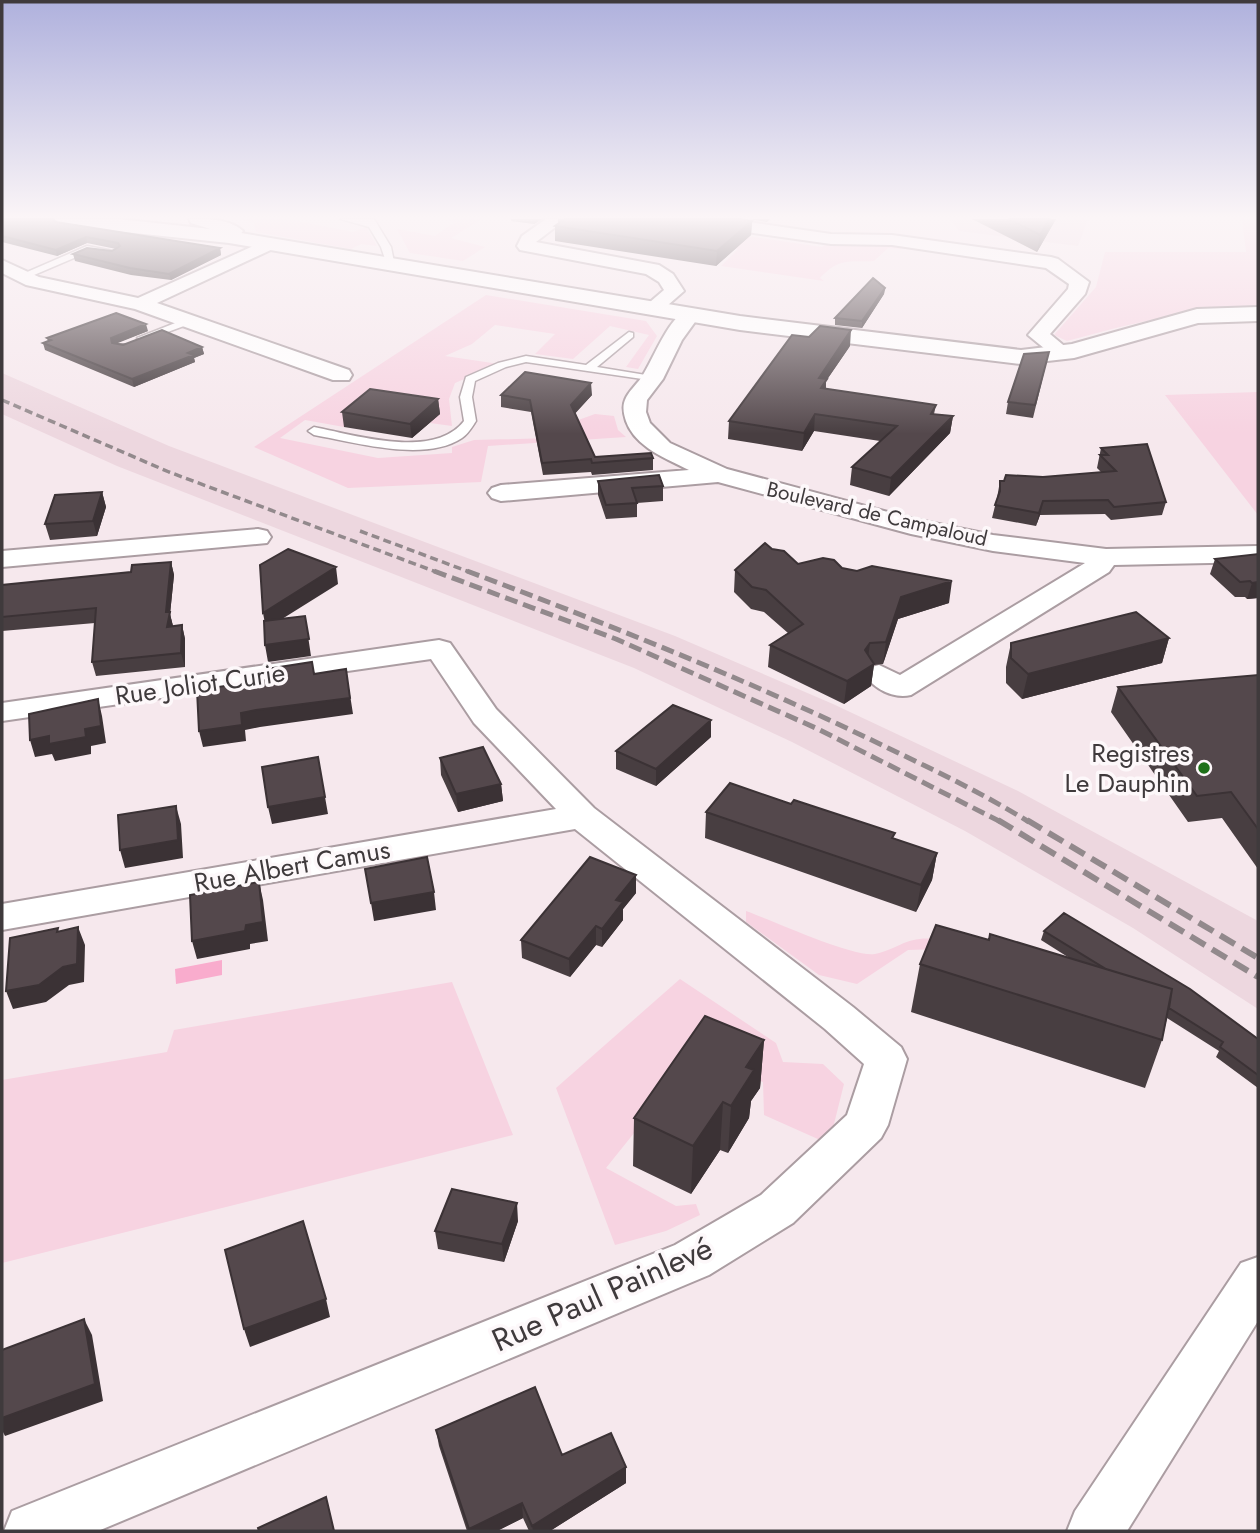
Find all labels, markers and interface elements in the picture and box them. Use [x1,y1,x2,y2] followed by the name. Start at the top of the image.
[764,474,990,554] street label: Boulevard de Campaloud
[113,653,287,715] street label: Rue Joliot Curie
[1064,734,1190,802] place label: Registres Le Dauphin
[1196,760,1212,776] marker: Registres Le Dauphin
[191,830,393,902] street label: Rue Albert Camus
[484,1225,720,1363] street label: Rue Paul Painlevé

